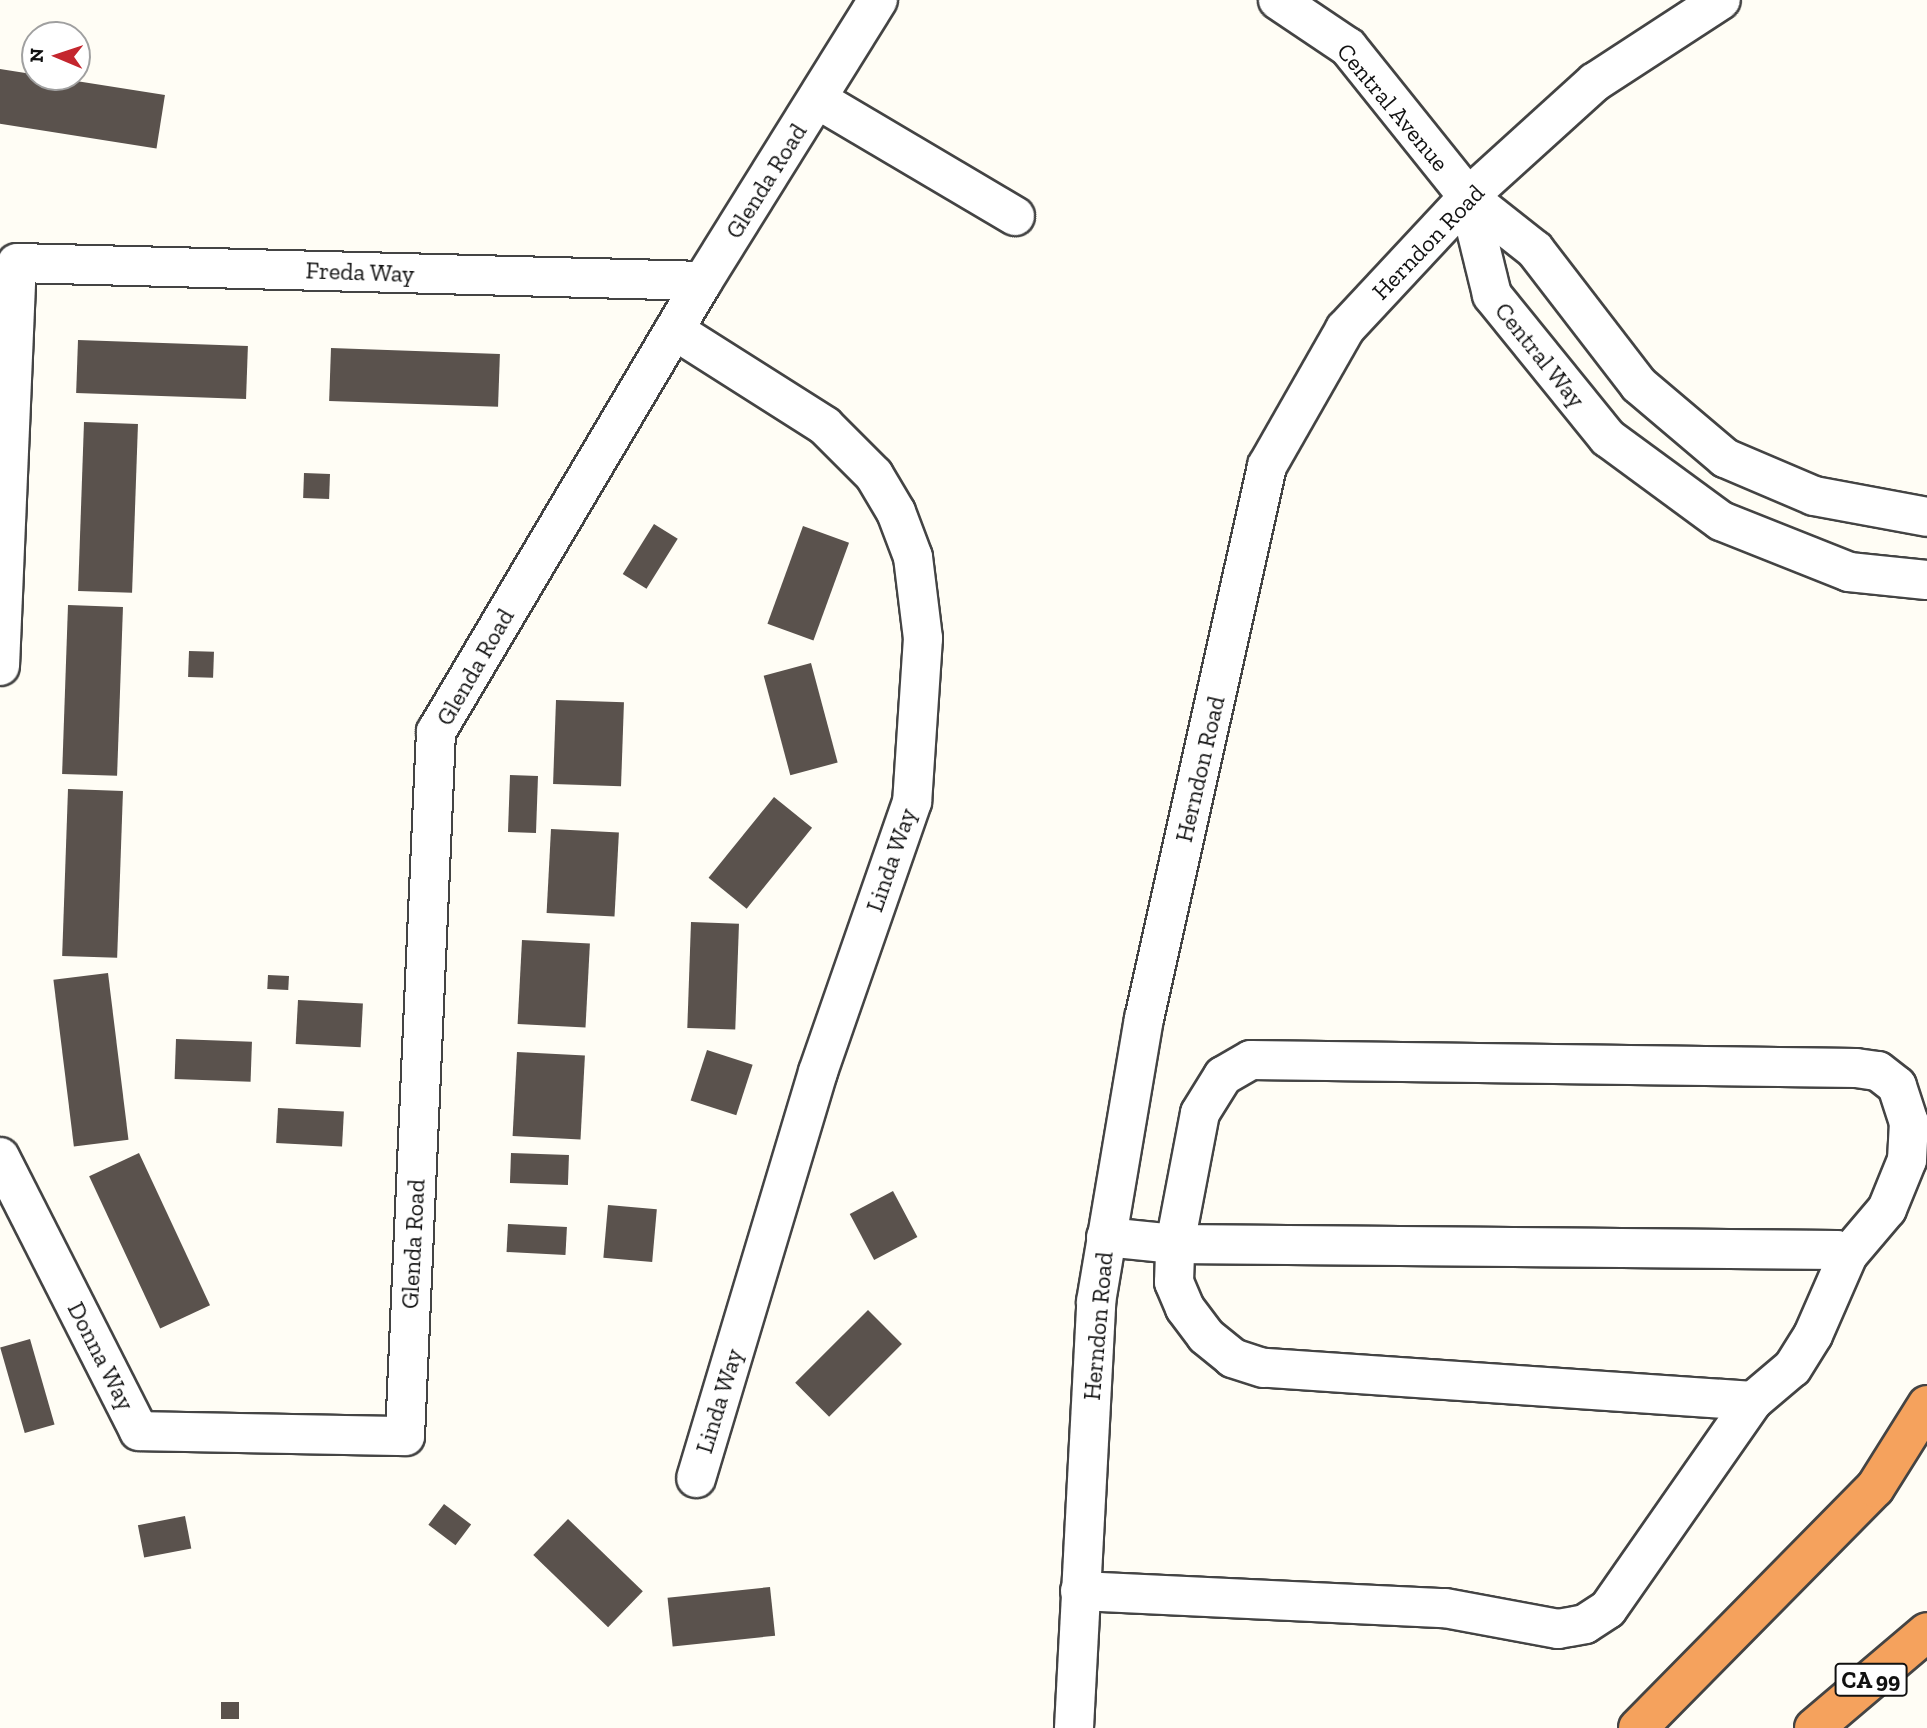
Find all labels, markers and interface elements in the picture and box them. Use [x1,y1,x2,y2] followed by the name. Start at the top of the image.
[21,21,91,91] north arrow
[1331,37,1455,177] street label: Central Avenue
[25,48,48,63] text: N
[719,118,813,244] street label: Glenda Road
[1366,178,1490,306] street label: Herndon Road
[305,256,415,288] street label: Freda Way
[1489,296,1591,414] street label: Central Way
[430,604,520,730] street label: Glenda Road
[1169,693,1231,845] street label: Herndon Road
[860,804,922,916] street label: Linda Way
[395,1178,431,1310] street label: Glenda Road
[1077,1251,1119,1401] street label: Herndon Road
[61,1297,141,1415] street label: Donna Way
[689,1345,749,1457] street label: Linda Way
[1832,1660,1910,1700] road number: CA 99

